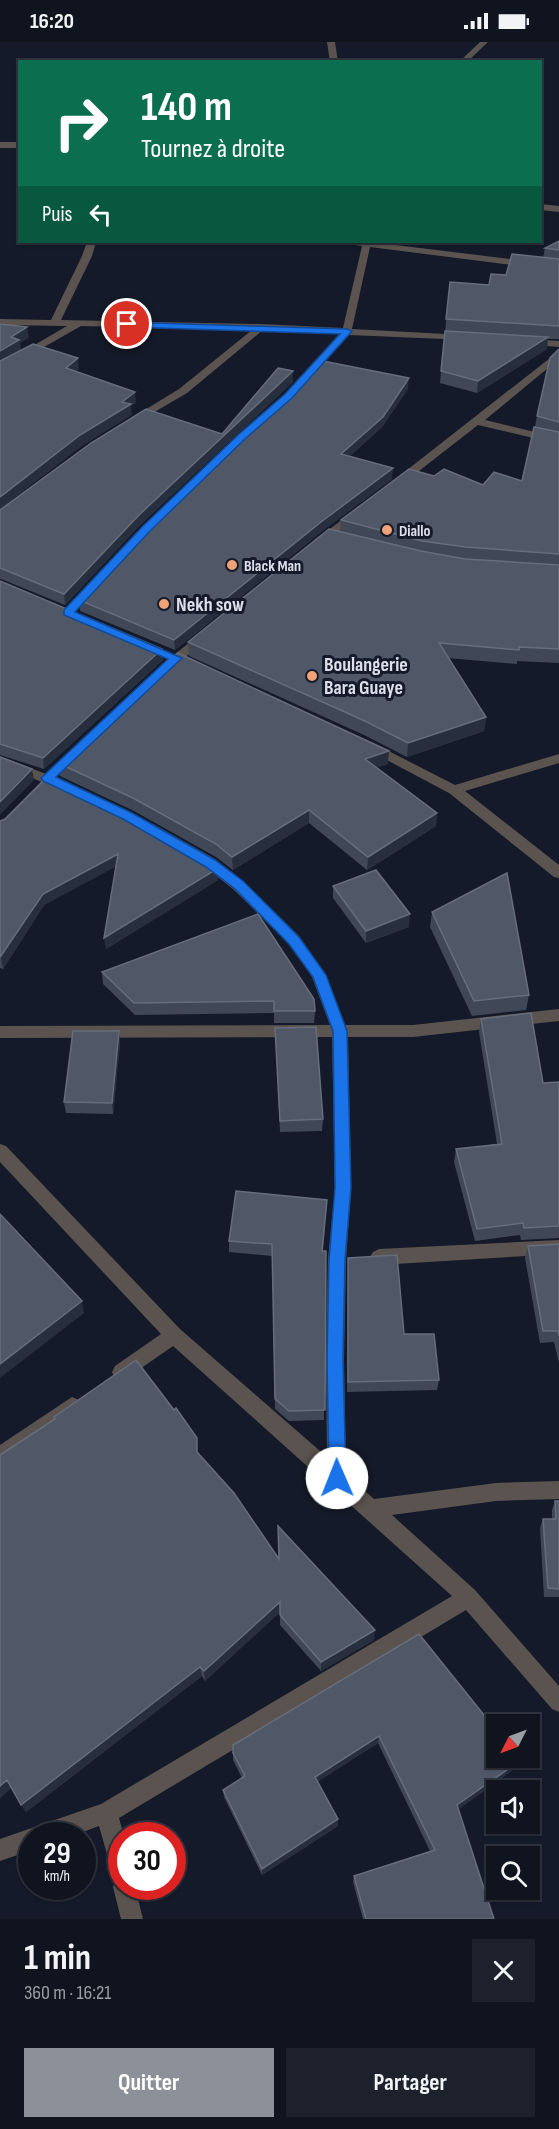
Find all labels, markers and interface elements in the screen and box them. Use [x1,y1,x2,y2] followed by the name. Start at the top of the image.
[30,8,74,35] text: 16:20
[141,82,232,133] text: 140 m
[42,84,120,162] icon: right
[141,133,285,165] text: Tournez à droite
[84,198,117,231] icon: left
[42,201,72,228] text: Puis
[101,298,152,349] pin
[110,307,143,340] icon: arrive
[399,522,431,541] place label: Diallo
[380,523,394,537] marker: Diallo
[244,557,301,576] place label: Black Man
[225,558,239,572] marker: Black Man
[176,593,244,617] place label: Nekh sow
[157,597,171,611] marker: Nekh sow
[324,653,408,700] place label: Boulangerie Bara Guaye
[305,669,319,683] marker: Boulangerie Bara Guaye
[305,1446,369,1510] position arrow
[486,1714,540,1768] north arrow
[486,1714,540,1900] map controls
[486,1780,540,1834] button: sound
[108,1822,186,1900] speed limit sign: 30
[43,1836,71,1872] text: 29
[486,1846,540,1900] button: search
[44,1867,70,1886] text: km/h
[24,1937,91,1980] text: 1 min
[472,1939,535,2002] button: close
[24,1981,111,2005] text: 360 m · 16:21
[24,2048,274,2117] button: Quitter
[286,2048,535,2117] button: Partager

